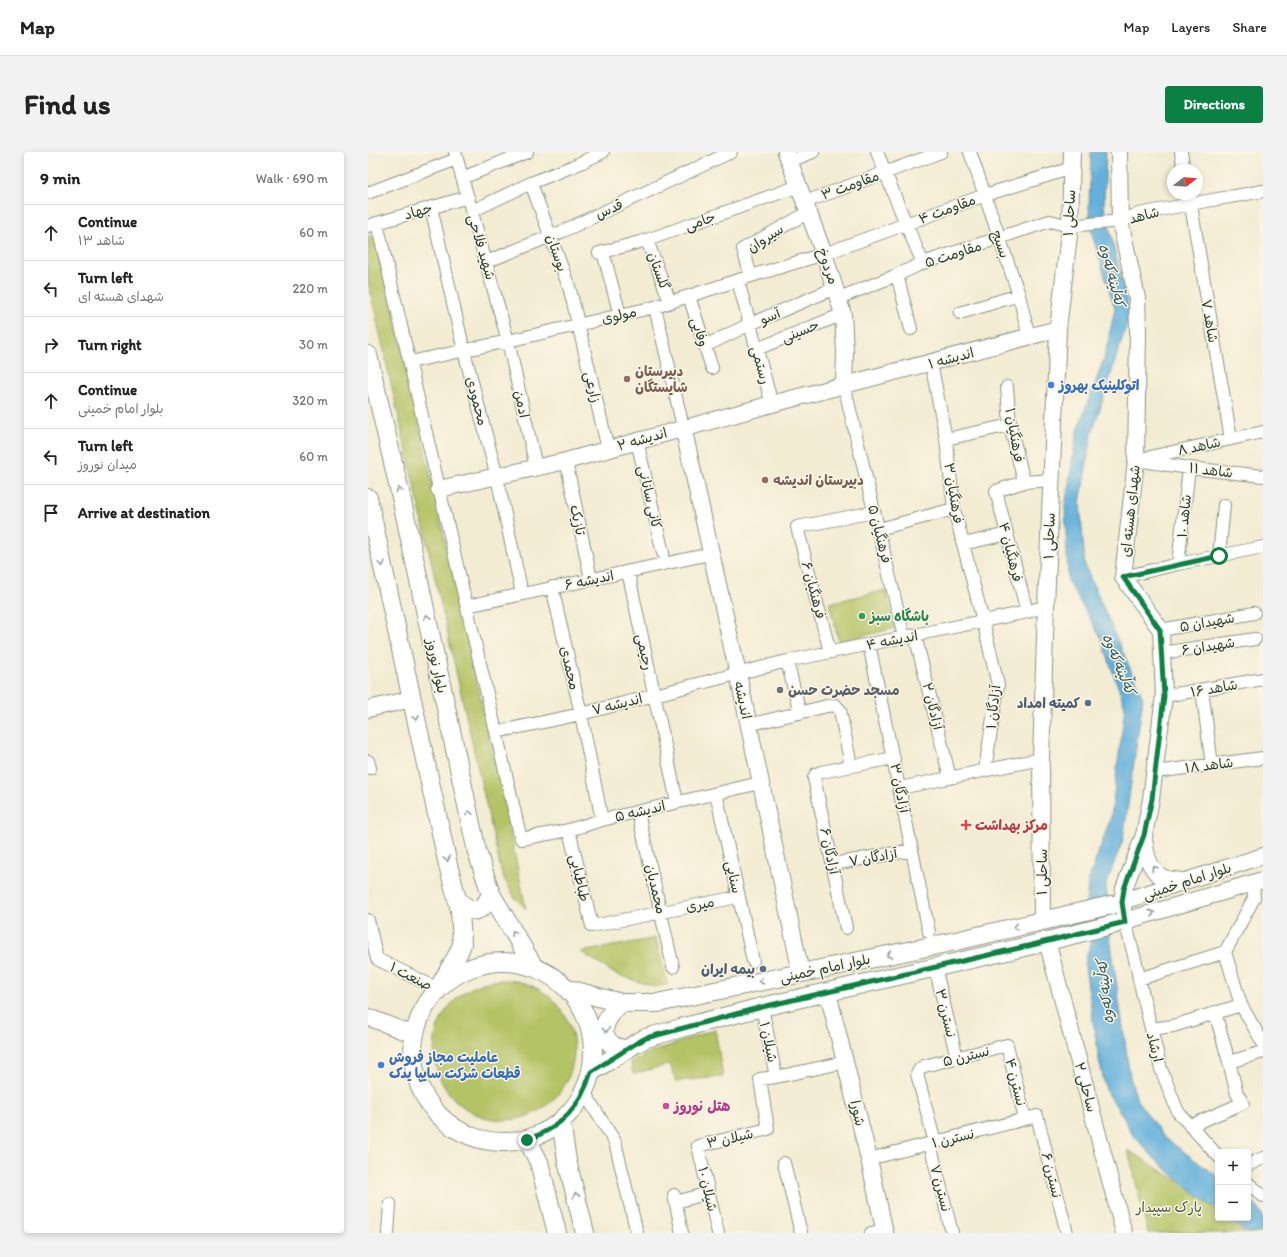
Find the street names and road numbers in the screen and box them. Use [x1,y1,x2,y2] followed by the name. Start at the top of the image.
[819,167,882,204] street label: مقاومت ۳
[1060,189,1079,237] street label: ساحلی ۱
[916,191,978,228] street label: مقاومت ۴
[593,196,626,223] street label: قدس
[402,199,434,224] street label: جهاد
[1127,203,1161,228] street label: شاهد
[683,208,718,235] street label: جامی
[464,213,499,282] street label: شهید فلاحی
[744,220,787,256] street label: سیروان
[987,228,1013,261] street label: بسیج
[542,232,571,274] street label: بوستان
[923,237,984,272] street label: مقاومت ۵
[812,246,842,287] street label: مردوخ
[644,250,673,292] street label: گلستان
[1197,298,1222,344] street label: شاهد ۷
[600,303,638,328] street label: مولوی
[756,304,784,329] street label: آسو
[687,315,712,349] street label: وفایی
[779,316,822,347] street label: حسینی
[747,344,774,386] street label: رستمی
[926,344,976,373] street label: اندیشه ۱
[581,370,604,404] street label: زارعی
[462,375,491,427] street label: محمودی
[510,389,533,419] street label: ادمن
[1001,406,1028,464] street label: فرهنگیان ۱
[615,424,669,455] street label: اندیشه ۲
[1176,434,1222,459] street label: شاهد ۸
[1188,459,1234,482] street label: شاهد ۱۱
[940,461,967,525] street label: فرهنگیان ۳
[634,464,665,530] street label: کانی سانانی
[1117,464,1144,558] street label: شهدای هسته ای
[1174,494,1195,539] street label: شاهد ۱۰
[566,503,589,538] street label: تازیک
[864,503,895,565] street label: فرهنگیان ۵
[1040,512,1059,560] street label: ساحلی ۱
[995,521,1026,584] street label: فرهنگیان ۴
[798,560,829,621] street label: فرهنگیان ۶
[563,567,615,594] street label: اندیشه ۶
[1178,609,1236,636] street label: شهیدان ۵
[865,627,919,654] street label: اندیشه ۴
[632,632,657,672] street label: رحیمی
[1180,634,1236,659] street label: شهیدان ۶
[422,636,451,695] street label: بلوار نوروز
[556,645,583,692] street label: محمدی
[1189,676,1239,701] street label: شاهد ۱۶
[730,679,755,721] street label: اندیشه
[918,681,947,732] street label: آزادگان ۲
[983,684,1004,730] street label: آزادگان ۱
[590,690,644,719] street label: اندیشه ۷
[1184,754,1234,777] street label: شاهد ۱۸
[886,762,913,815] street label: آزادگان ۳
[613,797,667,826] street label: اندیشه ۵
[816,826,843,877] street label: آزادگان ۶
[848,845,899,870] street label: آزادگان ۷
[1034,849,1051,895] street label: ساحلی ۱
[566,853,593,903] street label: طباطبایی
[722,859,745,895] street label: سنایی
[1141,859,1234,906] street label: بلوار امام خمینی
[642,863,669,916] street label: محمدیان
[684,893,716,916] street label: میری
[778,951,872,988] street label: بلوار امام خمینی
[387,959,435,994] street label: صنعت ۱
[931,987,960,1039] street label: نسترن ۳
[756,1020,781,1064] street label: شیلان ۱
[1143,1030,1166,1064] street label: ارشاد
[941,1042,991,1070] street label: نسترن ۵
[1001,1057,1030,1108] street label: نسترن ۴
[1071,1060,1100,1114] street label: ساحلی ۲
[846,1099,869,1128] street label: شورا
[705,1125,755,1152] street label: شیلان ۳
[930,1125,976,1152] street label: نسترن ۱
[1038,1151,1065,1200] street label: نسترن ۶
[926,1163,955,1213] street label: نسترن ۷
[694,1165,721,1213] street label: شیلان ۱۰

